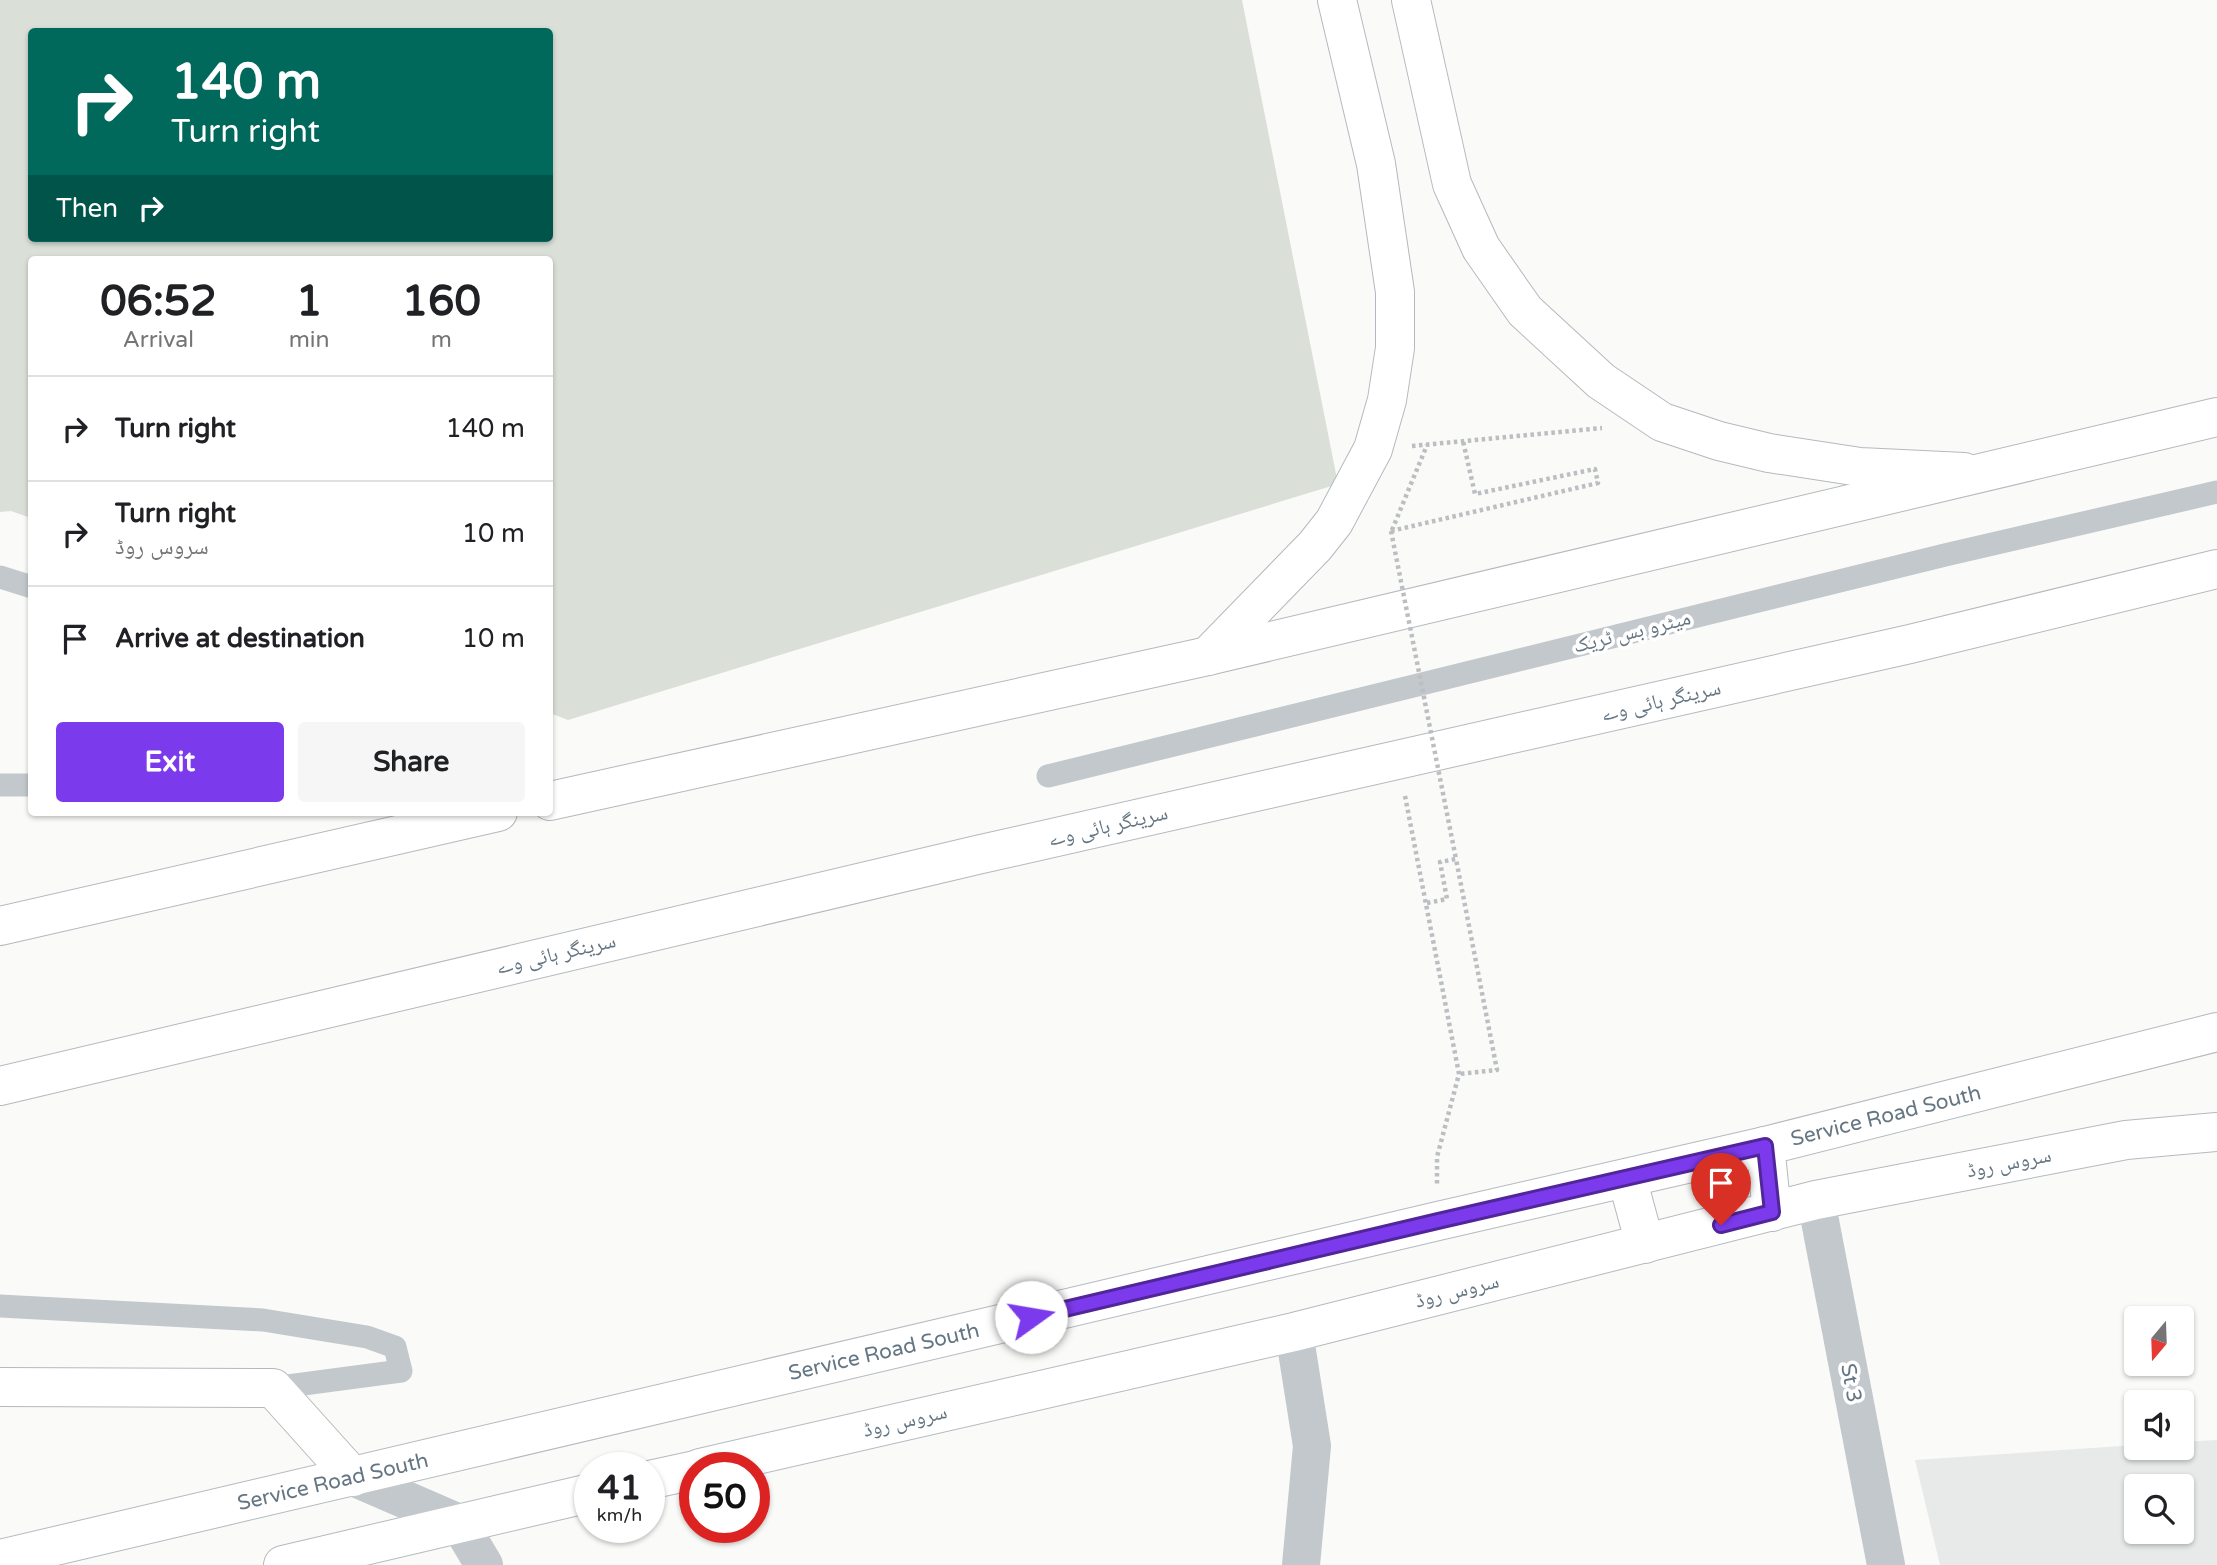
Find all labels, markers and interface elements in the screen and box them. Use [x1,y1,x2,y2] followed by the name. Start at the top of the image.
[171,53,321,112] text: 140 m
[56,56,147,147] icon: right
[171,113,320,151] text: Turn right
[132,189,170,227] icon: right
[56,193,118,224] text: Then
[100,276,217,327] text: 06:52
[296,276,322,327] text: 1
[402,276,481,327] text: 160
[123,326,194,354] text: Arrival
[289,326,330,354] text: min
[431,326,452,354] text: m
[56,410,94,448] icon: right
[115,413,236,444] text: Turn right
[445,413,525,444] text: 140 m
[115,498,236,529] text: Turn right
[56,515,94,553] icon: right
[462,518,525,549] text: 10 m
[115,533,209,561] text: سروس روڈ
[1571,605,1693,659] street label: میٹرو بس ٹریک
[56,620,94,658] icon: arrive
[115,623,365,654] text: Arrive at destination
[462,623,525,654] text: 10 m
[1599,675,1723,727] street label: سرینگر ہائی وے
[56,722,284,802] button: Exit
[298,722,525,802] button: Share
[1046,800,1170,852] street label: سرینگر ہائی وے
[494,928,618,980] street label: سرینگر ہائی وے
[1788,1080,1984,1152] street label: Service Road South
[1965,1143,2053,1183] street label: سروس روڈ
[1691,1153,1751,1225] pin
[1702,1164,1740,1202] icon: arrive
[1412,1269,1502,1313] street label: سروس روڈ
[994,1280,1068,1354] position arrow
[2124,1306,2194,1376] north arrow
[2124,1306,2194,1544] map controls
[786,1318,982,1386] street label: Service Road South
[1835,1361,1867,1405] street label: St 3
[2124,1390,2194,1460] button: sound
[861,1399,949,1443] street label: سروس روڈ
[235,1448,431,1516] street label: Service Road South
[679,1452,770,1543] speed limit sign: 50
[598,1467,641,1509] text: 41
[2124,1474,2194,1544] button: search
[597,1504,642,1526] text: km/h

